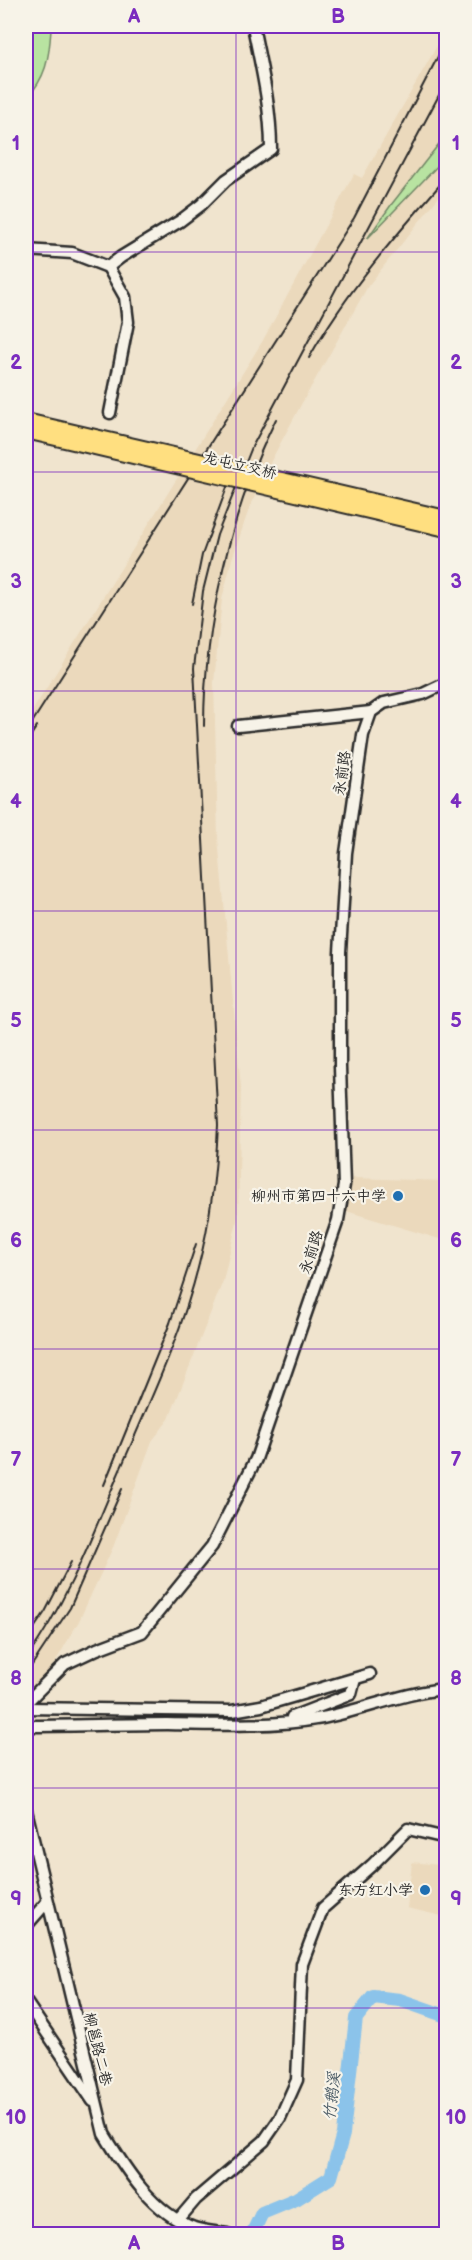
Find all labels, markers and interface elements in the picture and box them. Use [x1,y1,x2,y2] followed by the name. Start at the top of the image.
[127,5,141,29] text: A
[331,5,345,29] text: B
[12,132,20,156] text: 1
[452,132,460,156] text: 1
[10,351,22,375] text: 2
[450,351,462,375] text: 2
[201,448,279,483] street label: 龙屯立交桥
[10,570,22,594] text: 3
[450,570,462,594] text: 3
[330,749,355,797] street label: 永前路
[10,790,22,814] text: 4
[450,790,462,814] text: 4
[10,1009,22,1033] text: 5
[450,1009,462,1033] text: 5
[251,1187,386,1206] place label: 柳州市第四十六中学
[391,1189,405,1203] marker: 柳州市第四十六中学
[295,1228,327,1276] street label: 永前路
[10,1229,22,1253] text: 6
[450,1229,462,1253] text: 6
[10,1448,22,1472] text: 7
[450,1448,462,1472] text: 7
[10,1667,22,1691] text: 8
[450,1667,462,1691] text: 8
[338,1881,413,1900] place label: 东方红小学
[418,1883,432,1897] marker: 东方红小学
[10,1887,22,1911] text: 9
[450,1887,462,1911] text: 9
[79,2010,116,2088] street label: 柳邕路二巷
[321,2070,345,2121] water label: 竹鹅溪
[6,2106,26,2130] text: 10
[446,2106,466,2130] text: 10
[127,2232,141,2256] text: A
[331,2232,345,2256] text: B

